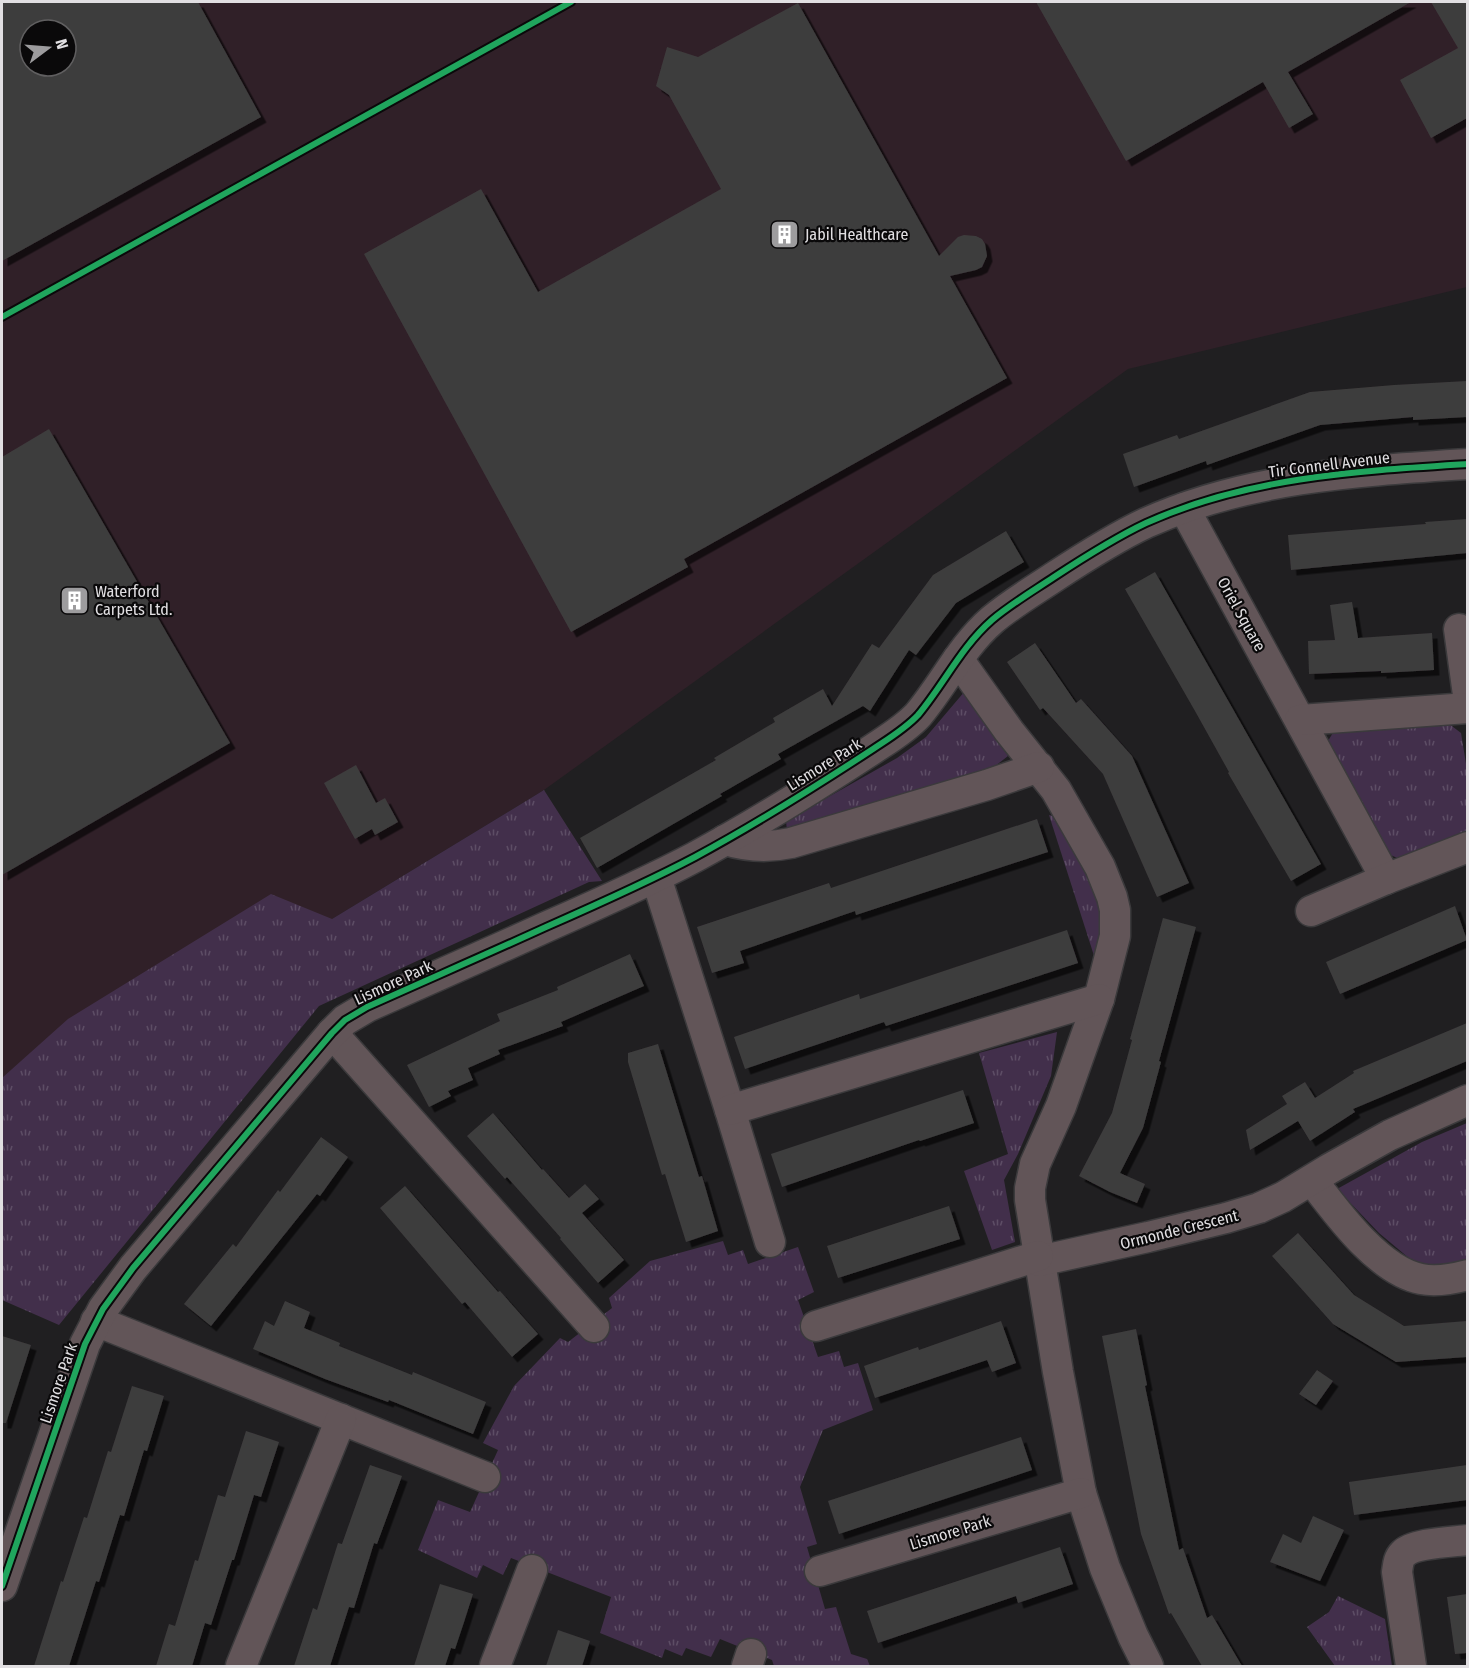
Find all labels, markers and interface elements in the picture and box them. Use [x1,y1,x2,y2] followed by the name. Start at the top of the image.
[18,18,78,78] north arrow
[51,37,72,51] text: N
[768,218,800,250] building icon: Jabil Healthcare
[805,225,908,244] place label: Jabil Healthcare
[1267,448,1391,481] street label: Tir Connell Avenue
[1214,574,1270,654] street label: Oriel Square
[95,582,172,619] place label: Waterford Carpets Ltd.
[58,584,90,616] building icon: Waterford Carpets Ltd.
[784,734,865,795] street label: Lismore Park
[351,956,436,1009] street label: Lismore Park
[1118,1205,1241,1253] street label: Ormonde Crescent
[36,1340,81,1426] street label: Lismore Park
[907,1511,994,1554] street label: Lismore Park

